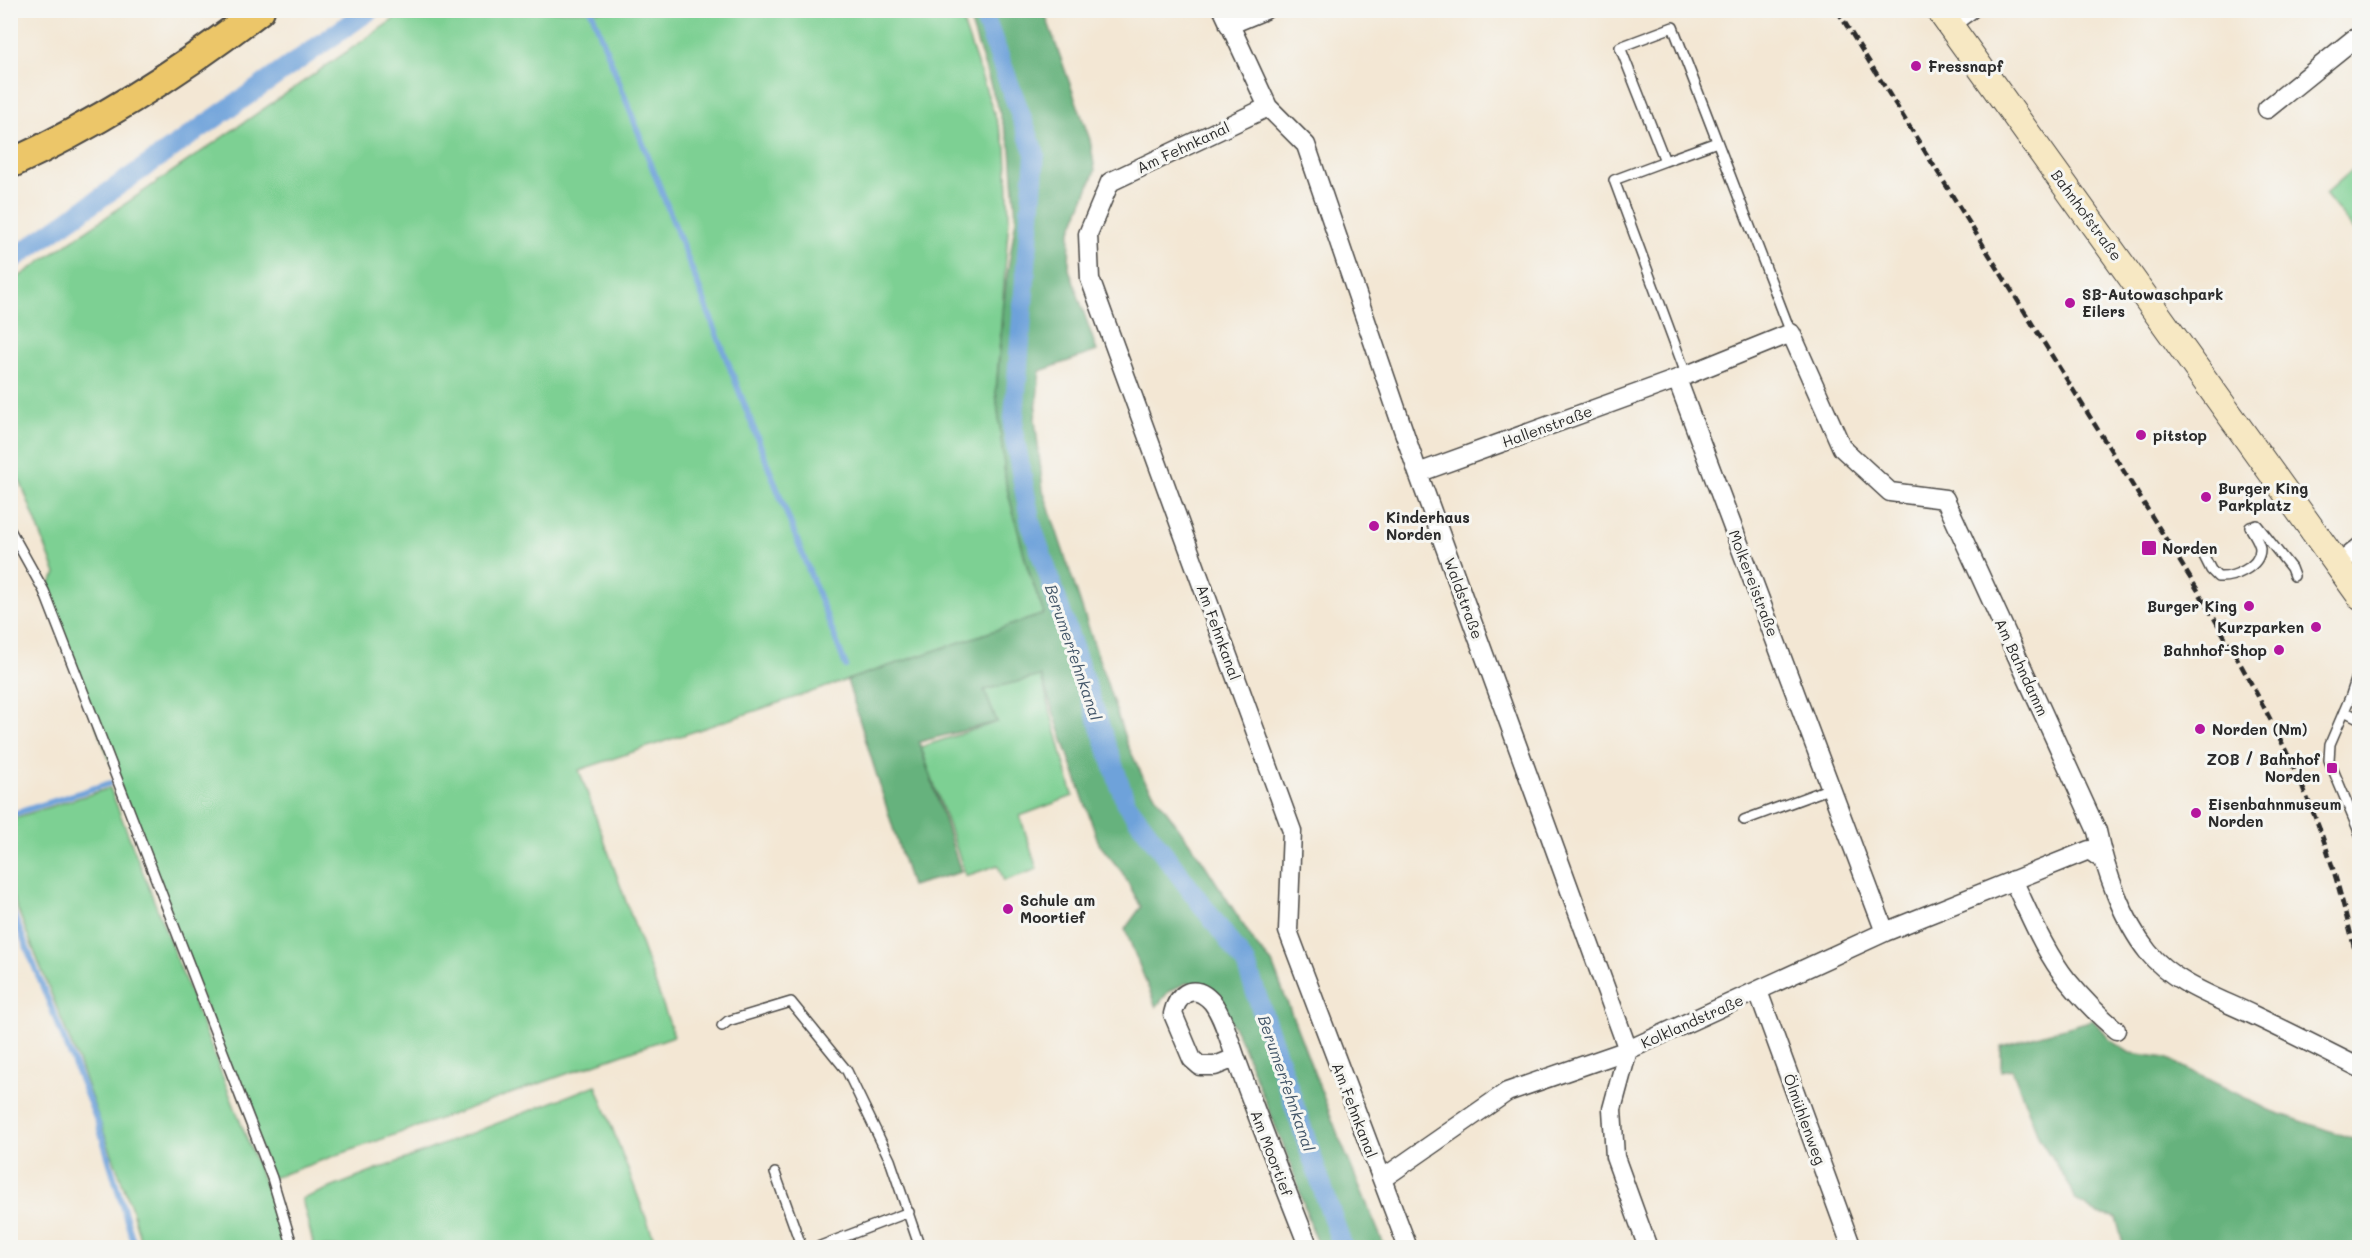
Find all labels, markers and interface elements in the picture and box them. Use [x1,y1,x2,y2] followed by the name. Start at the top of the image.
[1928,56,2004,76] place label: Fressnapf
[1909,59,1923,73] marker: Fressnapf
[1133,117,1233,177] street label: Am Fehnkanal
[2047,165,2127,265] street label: Bahnhofstraße
[2082,284,2223,321] place label: SB-Autowaschpark Eilers
[2063,296,2077,310] marker: SB-Autowaschpark Eilers
[1499,400,1595,452] street label: Hallenstraße
[2153,425,2207,445] place label: pitstop
[2134,428,2148,442] marker: pitstop
[2218,478,2308,515] place label: Burger King Parkplatz
[2199,490,2213,504] marker: Burger King Parkplatz
[1386,507,1470,544] place label: Kinderhaus Norden
[1367,519,1381,533] marker: Kinderhaus Norden
[1724,527,1784,639] street label: Molkereistraße
[2162,538,2217,558] place label: Norden
[2140,539,2158,557] marker: Norden
[1440,554,1488,642] street label: Waldstraße
[1041,581,1107,723] water label: Berumerfehnkanal
[1192,581,1246,683] street label: Am Fehnkanal
[2147,596,2237,616] place label: Burger King
[2242,599,2256,613] marker: Burger King
[1991,615,2053,719] street label: Am Bahndamm
[2217,617,2304,637] place label: Kurzparken
[2309,620,2323,634] marker: Kurzparken
[2163,640,2267,660] place label: Bahnhof-Shop
[2272,643,2286,657] marker: Bahnhof-Shop
[2212,719,2307,739] place label: Norden (Nm)
[2193,722,2207,736] marker: Norden (Nm)
[2207,749,2321,786] place label: ZOB / Bahnhof Norden
[2325,761,2339,775] marker: ZOB / Bahnhof Norden
[2208,794,2341,831] place label: Eisenbahnmuseum Norden
[2189,806,2203,820] marker: Eisenbahnmuseum Norden
[1020,890,1095,927] place label: Schule am Moortief
[1001,902,1015,916] marker: Schule am Moortief
[1638,989,1746,1053] street label: Kolklandstraße
[1254,1012,1320,1154] water label: Berumerfehnkanal
[1328,1060,1382,1160] street label: Am Fehnkanal
[1779,1071,1831,1167] street label: Ölmühlenweg
[1246,1107,1298,1200] street label: Am Moortief

